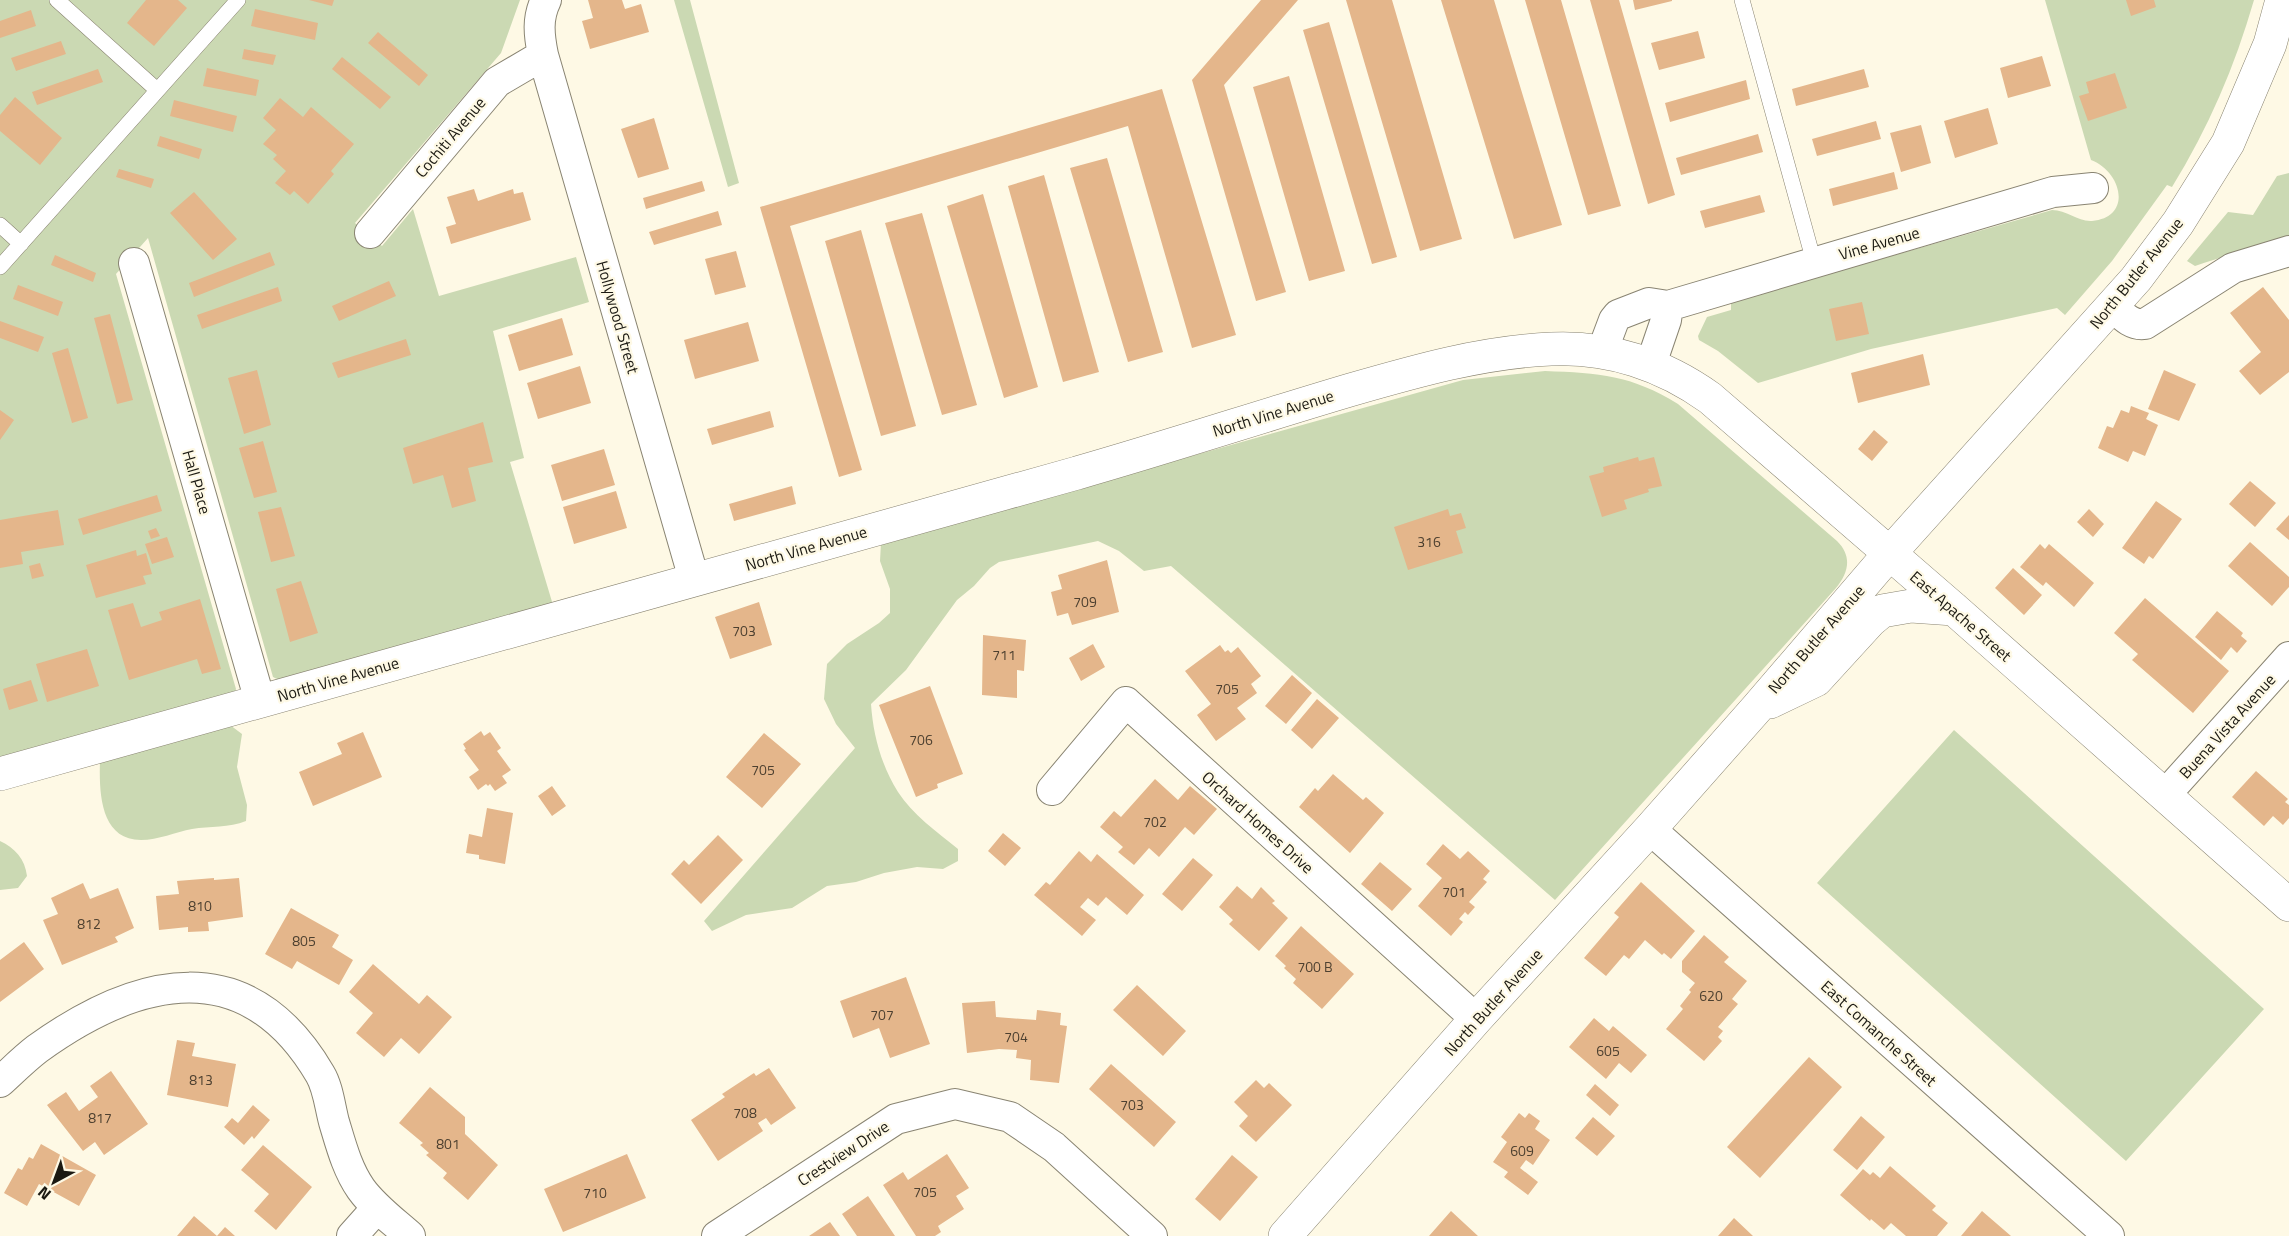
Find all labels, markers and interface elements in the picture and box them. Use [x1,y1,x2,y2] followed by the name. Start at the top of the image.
[409,91,491,183] street label: Cochiti Avenue
[2083,212,2189,334] street label: North Butler Avenue
[1836,220,1922,266] street label: Vine Avenue
[590,258,646,377] street label: Hollywood Street
[1209,383,1337,443] street label: North Vine Avenue
[176,447,218,517] street label: Hall Place
[742,519,870,577] street label: North Vine Avenue
[1417,531,1441,552] house number: 316
[1905,565,2017,667] street label: East Apache Street
[1762,579,1870,699] street label: North Butler Avenue
[1073,591,1097,612] house number: 709
[732,620,756,641] house number: 703
[992,644,1016,665] house number: 711
[274,650,402,708] street label: North Vine Avenue
[2173,668,2281,784] street label: Buena Vista Avenue
[1215,678,1239,699] house number: 705
[909,729,933,750] house number: 706
[751,759,775,780] house number: 705
[1197,765,1319,879] street label: Orchard Homes Drive
[1143,811,1167,832] house number: 702
[1442,881,1466,902] house number: 701
[188,895,212,916] house number: 810
[77,913,101,934] house number: 812
[292,930,316,951] house number: 805
[1438,943,1548,1061] street label: North Butler Avenue
[1297,956,1333,977] house number: 700 B
[1816,974,1943,1092] street label: East Comanche Street
[1699,985,1723,1006] house number: 620
[870,1004,894,1025] house number: 707
[1004,1026,1028,1047] house number: 704
[1596,1040,1620,1061] house number: 605
[189,1069,213,1090] house number: 813
[1120,1094,1144,1115] house number: 703
[733,1102,757,1123] house number: 708
[88,1107,112,1128] house number: 817
[792,1114,894,1192] street label: Crestview Drive
[436,1133,460,1154] house number: 801
[1510,1140,1534,1161] house number: 609
[24,1152,84,1212] north arrow
[32,1181,56,1206] text: N
[913,1181,937,1202] house number: 705
[583,1182,607,1203] house number: 710

